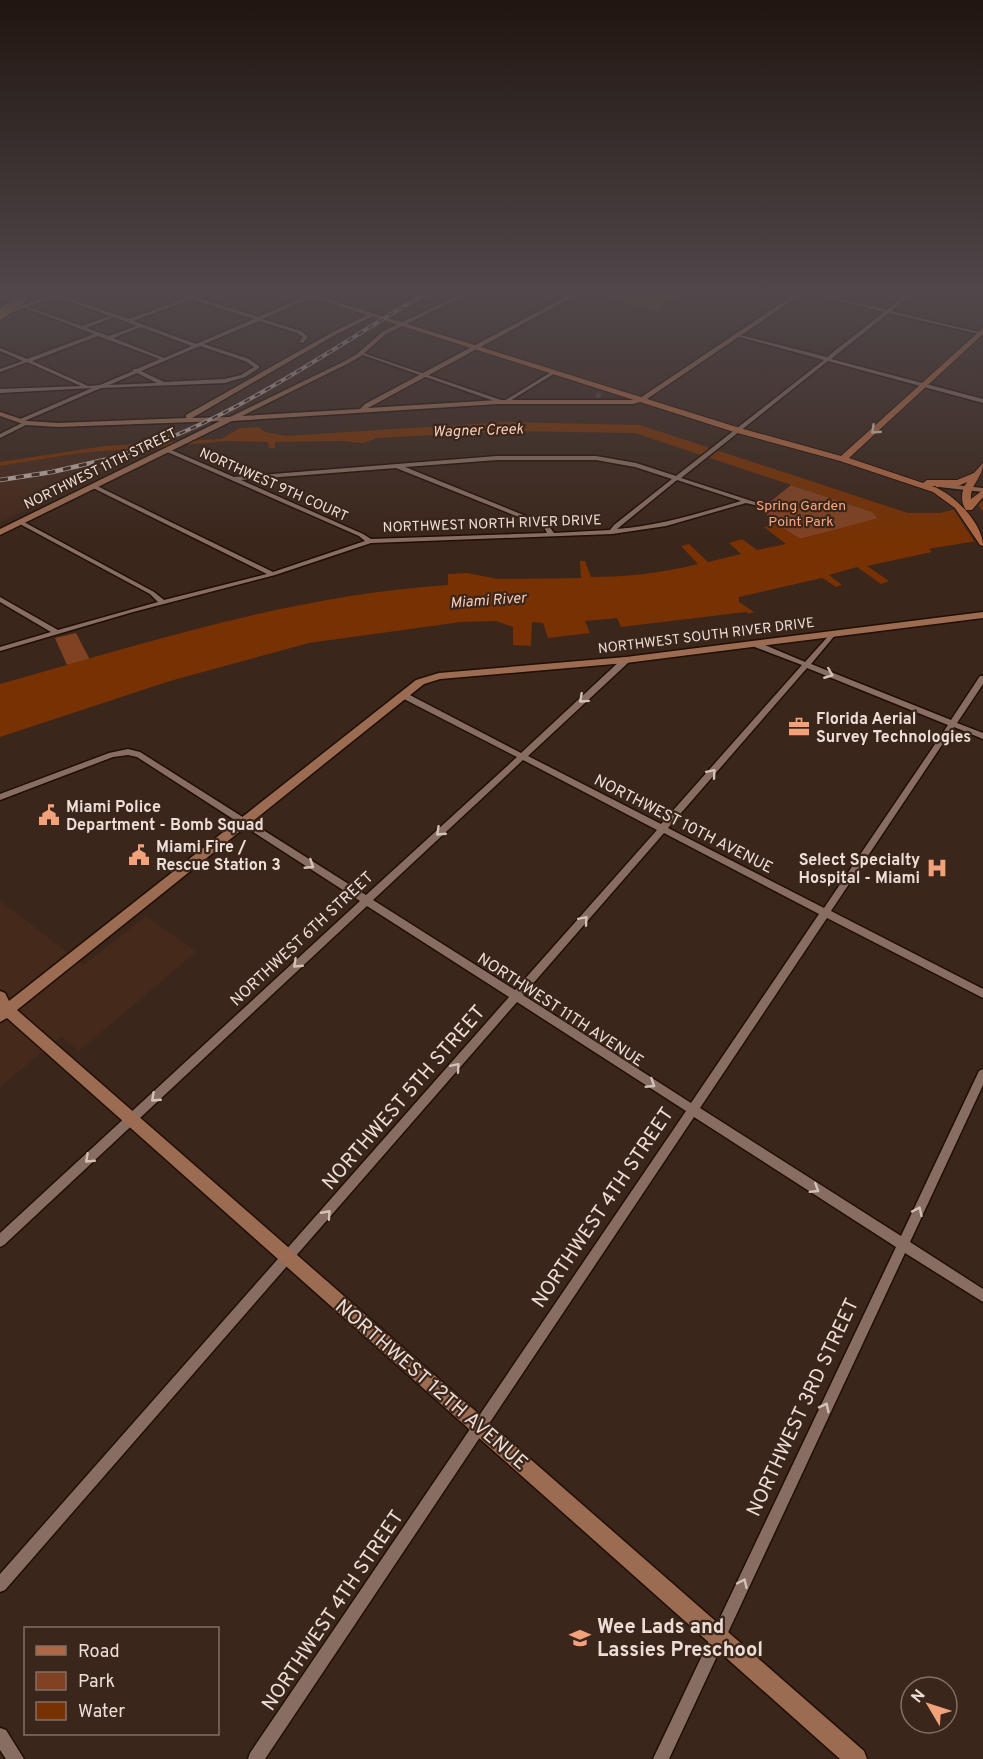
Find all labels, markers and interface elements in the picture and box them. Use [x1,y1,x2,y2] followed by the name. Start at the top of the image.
[432,420,524,443] water label: Wagner Creek
[871,423,882,434] one-way arrow
[22,425,180,514] street label: NORTHWEST 11TH STREET
[197,445,350,526] street label: NORTHWEST 9TH COURT
[756,498,846,531] park label: Spring Garden Point Park
[382,512,602,537] street label: NORTHWEST NORTH RIVER DRIVE
[449,589,528,614] water label: Miami River
[597,615,815,658] street label: NORTHWEST SOUTH RIVER DRIVE
[822,667,833,679] one-way arrow
[579,692,590,703] one-way arrow
[816,710,971,748] place label: Florida Aerial Survey Technologies
[787,715,811,739] office icon: Florida Aerial Survey Technologies
[704,769,715,780] one-way arrow
[590,771,776,879] street label: NORTHWEST 10TH AVENUE
[66,798,264,836] place label: Miami Police Department - Bomb Squad
[37,803,61,827] public building icon: Miami Police Department - Bomb Squad
[436,825,447,836] one-way arrow
[156,838,281,876] place label: Miami Fire / Rescue Station 3
[127,843,151,867] public building icon: Miami Fire / Rescue Station 3
[798,851,920,889] place label: Select Specialty Hospital - Miami
[925,856,949,880] hospital icon: Select Specialty Hospital - Miami
[304,858,314,870] one-way arrow
[227,868,378,1011] street label: NORTHWEST 6TH STREET
[576,916,587,927] one-way arrow
[473,949,647,1072] street label: NORTHWEST 11TH AVENUE
[293,957,304,968] one-way arrow
[317,1000,492,1196] street label: NORTHWEST 5TH STREET
[448,1063,459,1074] one-way arrow
[644,1077,655,1088] one-way arrow
[151,1090,162,1101] one-way arrow
[527,1103,681,1313] street label: NORTHWEST 4TH STREET
[85,1152,95,1163] one-way arrow
[809,1182,820,1193] one-way arrow
[910,1207,922,1218] one-way arrow
[320,1210,331,1221] one-way arrow
[329,1294,533,1477] street label: NORTHWEST 12TH AVENUE
[742,1295,866,1521] street label: NORTHWEST 3RD STREET
[818,1402,830,1413] one-way arrow
[257,1506,411,1716] street label: NORTHWEST 4TH STREET
[735,1579,747,1590] one-way arrow
[597,1615,763,1664] place label: Wee Lads and Lassies Preschool
[568,1626,592,1650] school or university icon: Wee Lads and Lassies Preschool
[24,1627,219,1735] legend
[78,1641,120,1664] text: Road
[78,1671,115,1694] text: Park
[899,1675,959,1735] north arrow
[908,1686,930,1708] text: N
[78,1701,125,1724] text: Water

